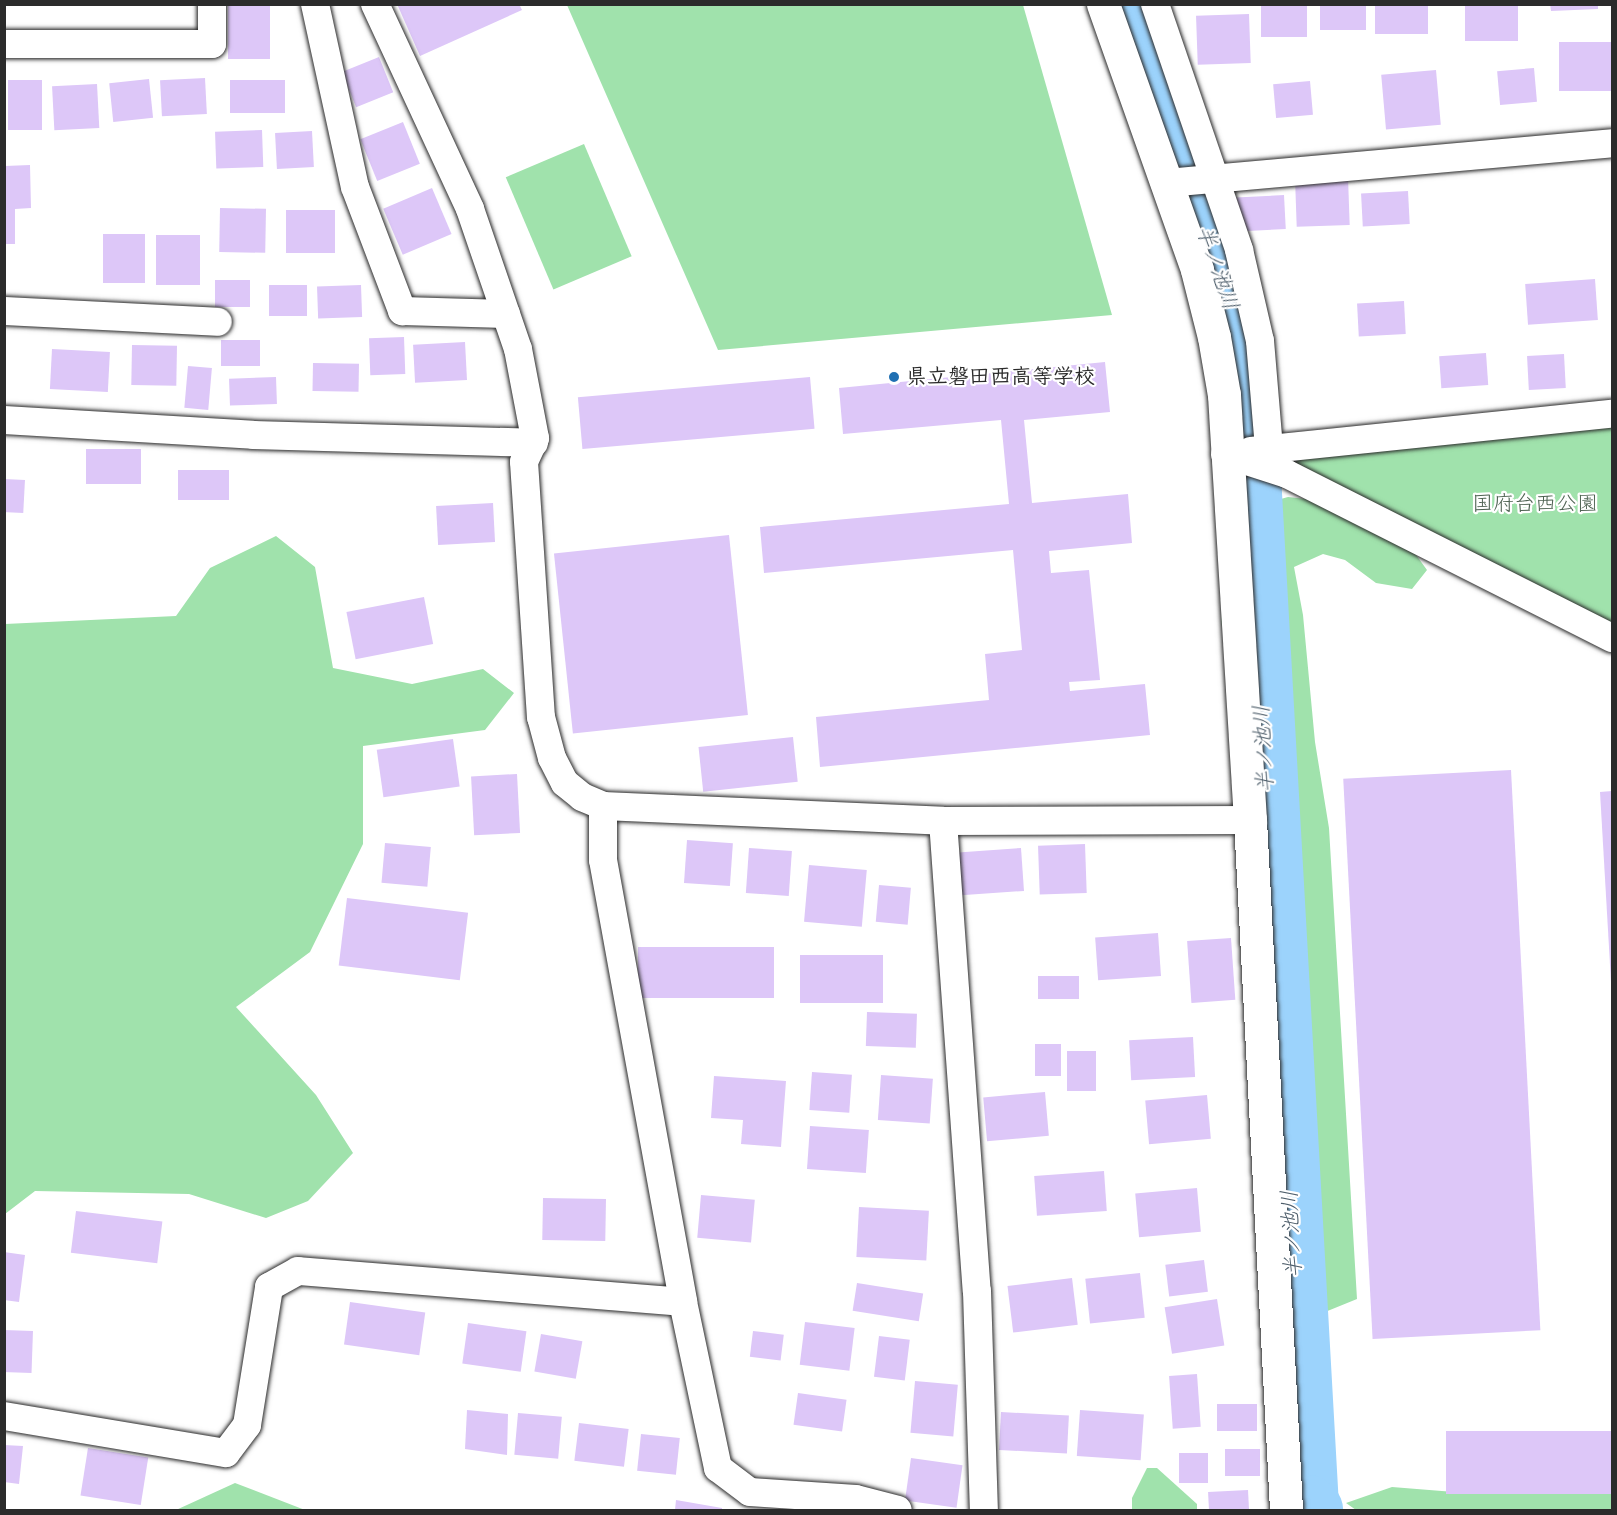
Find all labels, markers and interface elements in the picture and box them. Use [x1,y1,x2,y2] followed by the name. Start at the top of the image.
[1189,222,1243,314] water label: 半ノ池川
[906,364,1095,390] place label: 県立磐田西高等学校
[887,370,901,384] marker: 県立磐田西高等学校
[1472,491,1598,517] park label: 国府台西公園
[1250,704,1280,794] water label: 半ノ池川
[1278,1189,1308,1279] water label: 半ノ池川

